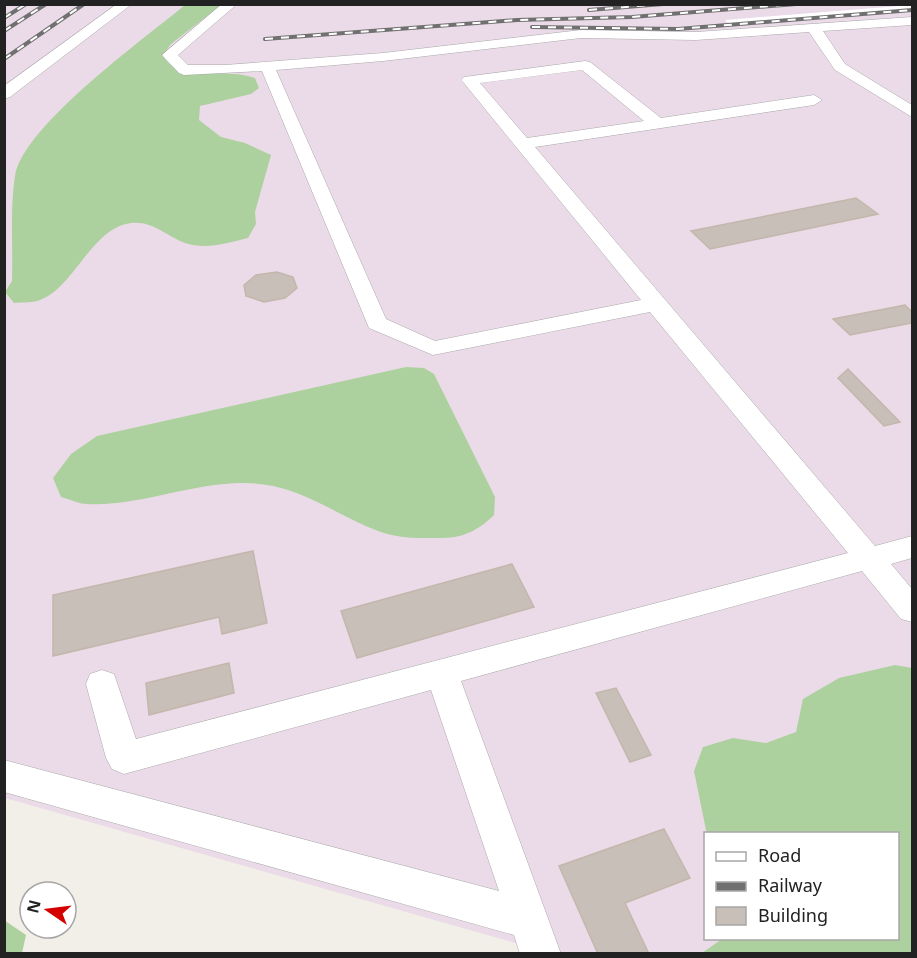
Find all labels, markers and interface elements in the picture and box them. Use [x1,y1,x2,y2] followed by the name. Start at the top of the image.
[704,832,899,940] legend
[758,843,801,867] text: Road
[758,873,823,897] text: Railway
[18,880,78,940] north arrow
[21,897,46,915] text: N
[758,903,828,927] text: Building

